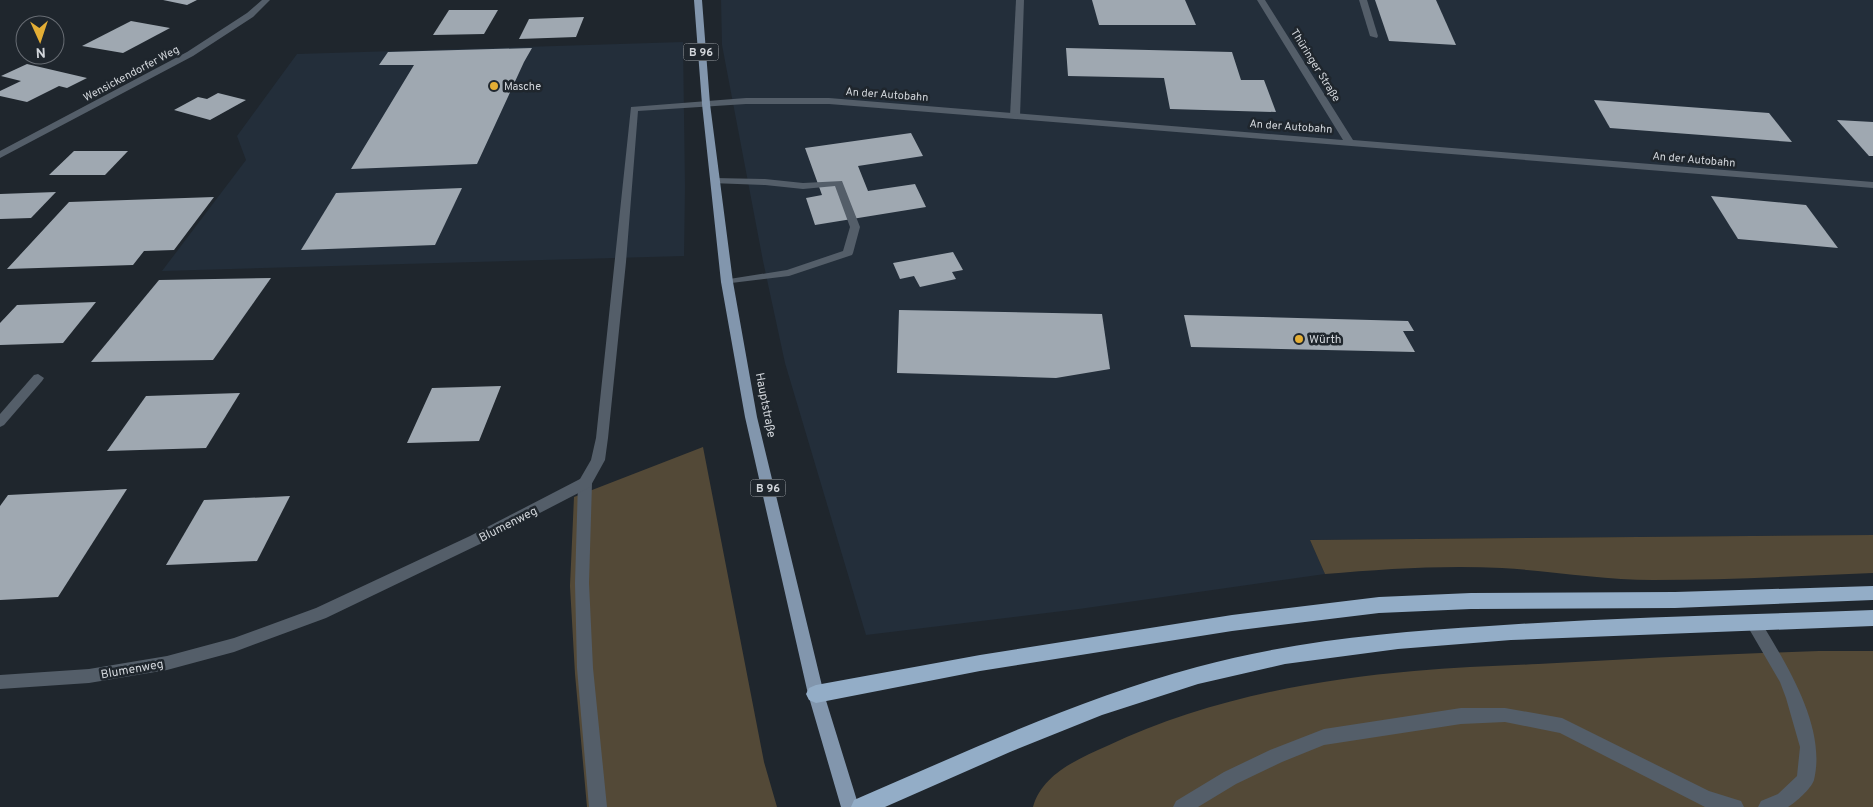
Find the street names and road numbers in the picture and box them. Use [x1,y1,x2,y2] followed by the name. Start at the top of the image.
[1287,27,1343,105] street label: Thüringer Straße
[81,43,182,105] street label: Wensickendorfer Weg
[684,44,718,61] road number: B 96
[845,85,929,105] street label: An der Autobahn
[1249,117,1333,137] street label: An der Autobahn
[1652,149,1736,171] street label: An der Autobahn
[751,371,779,439] street label: Hauptstraße
[750,479,786,496] road number: B 96
[477,503,540,546] street label: Blumenweg
[100,657,165,683] street label: Blumenweg

